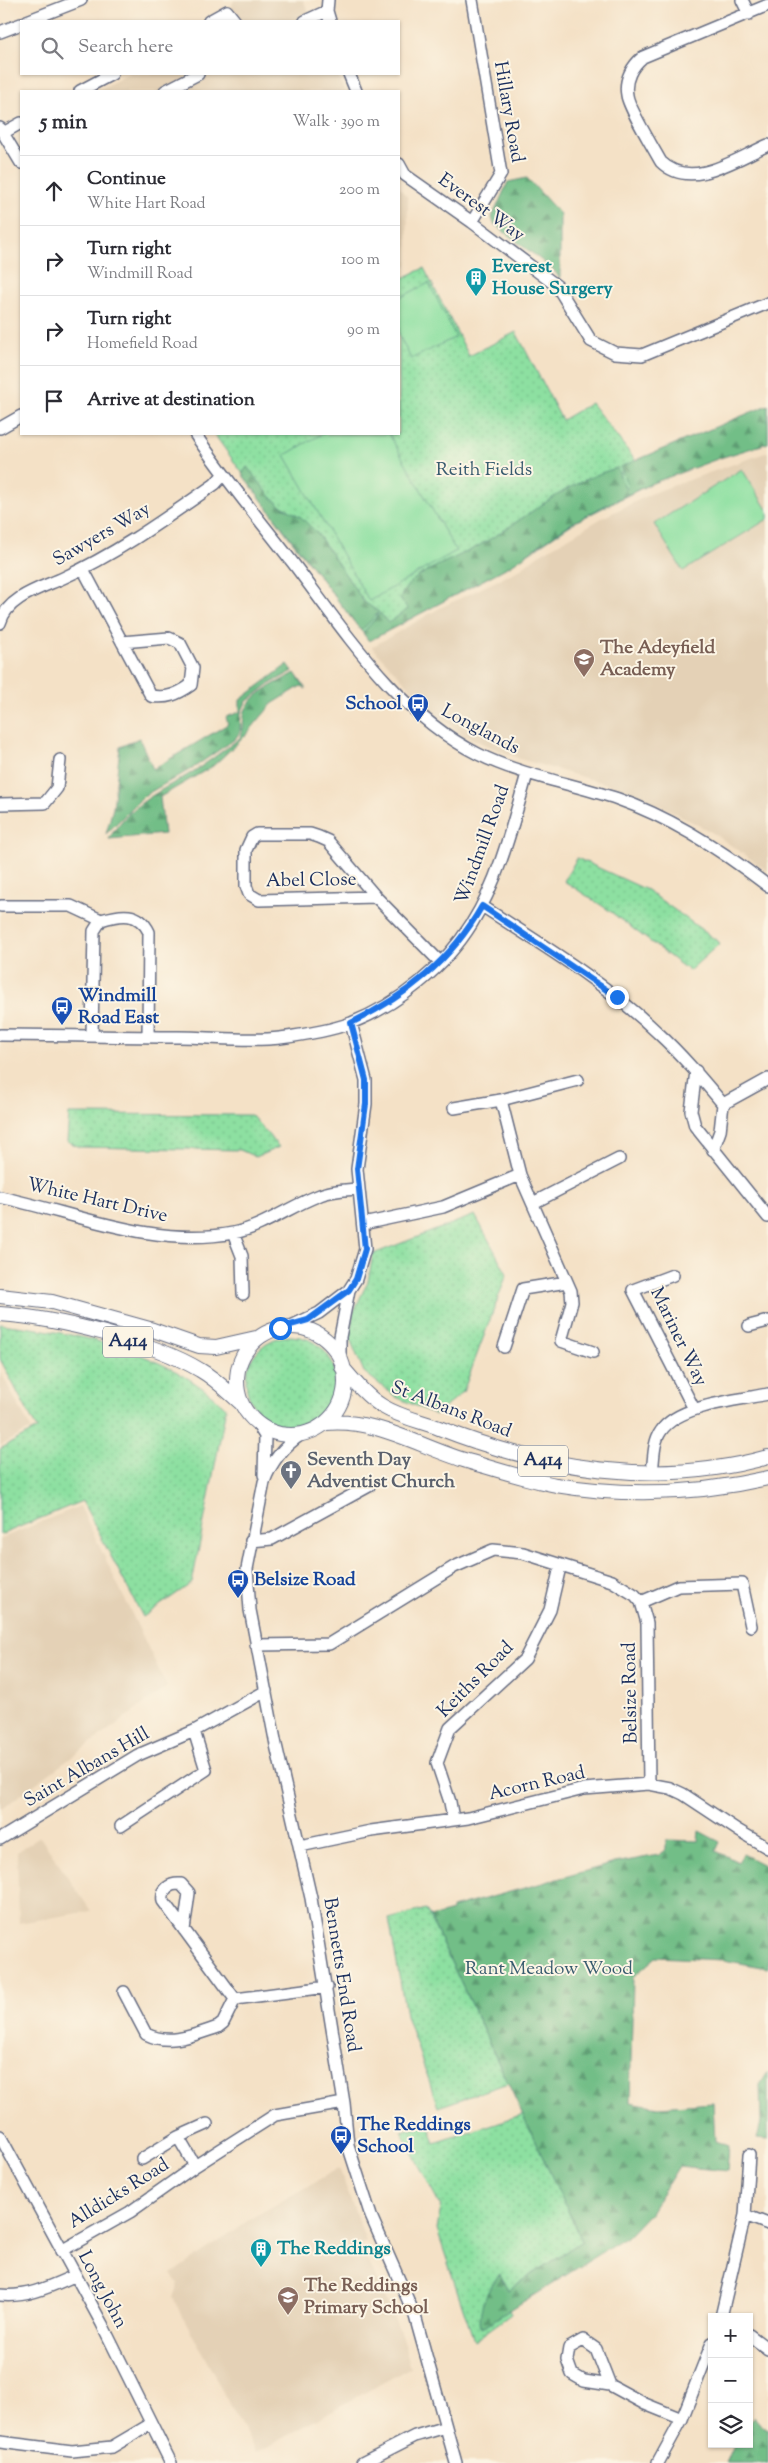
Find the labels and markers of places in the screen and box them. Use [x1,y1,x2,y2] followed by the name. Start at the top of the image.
[492,254,613,303] place label: Everest House Surgery
[464,266,488,297] building icon: Everest House Surgery
[600,635,715,684] place label: The Adeyfield Academy
[572,647,596,678] school or university icon: The Adeyfield Academy
[345,691,403,718] place label: School
[406,692,430,723] bus stop icon: School
[78,983,159,1032] place label: Windmill Road East
[50,995,74,1026] bus stop icon: Windmill Road East
[307,1447,456,1496] place label: Seventh Day Adventist Church
[279,1459,303,1490] church icon: Seventh Day Adventist Church
[254,1567,356,1594] place label: Belsize Road
[226,1568,250,1599] bus stop icon: Belsize Road
[357,2112,471,2161] place label: The Reddings School
[329,2124,353,2155] bus stop icon: The Reddings School
[277,2236,391,2263] place label: The Reddings
[249,2237,273,2268] building icon: The Reddings
[304,2273,429,2322] place label: The Reddings Primary School
[276,2285,300,2316] school or university icon: The Reddings Primary School

